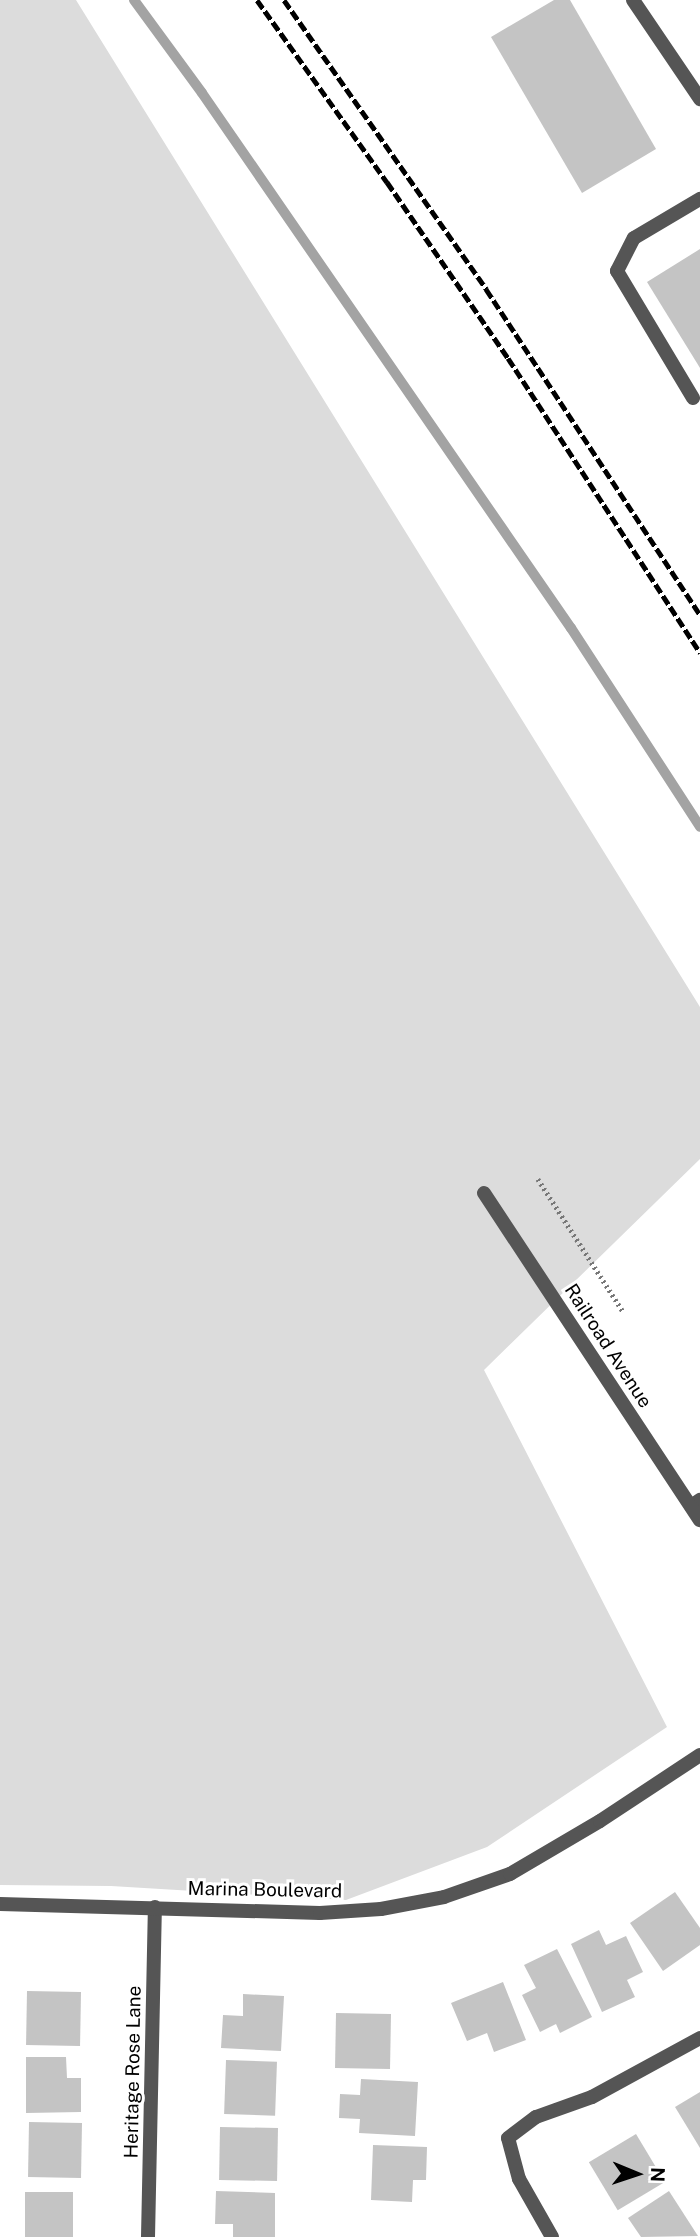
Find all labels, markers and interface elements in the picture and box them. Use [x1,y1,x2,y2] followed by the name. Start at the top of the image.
[559,1280,657,1412] street label: Railroad Avenue
[188,1877,342,1903] street label: Marina Boulevard
[120,1985,146,2159] street label: Heritage Rose Lane
[602,2139,672,2209] north arrow
[647,2167,669,2183] text: N

